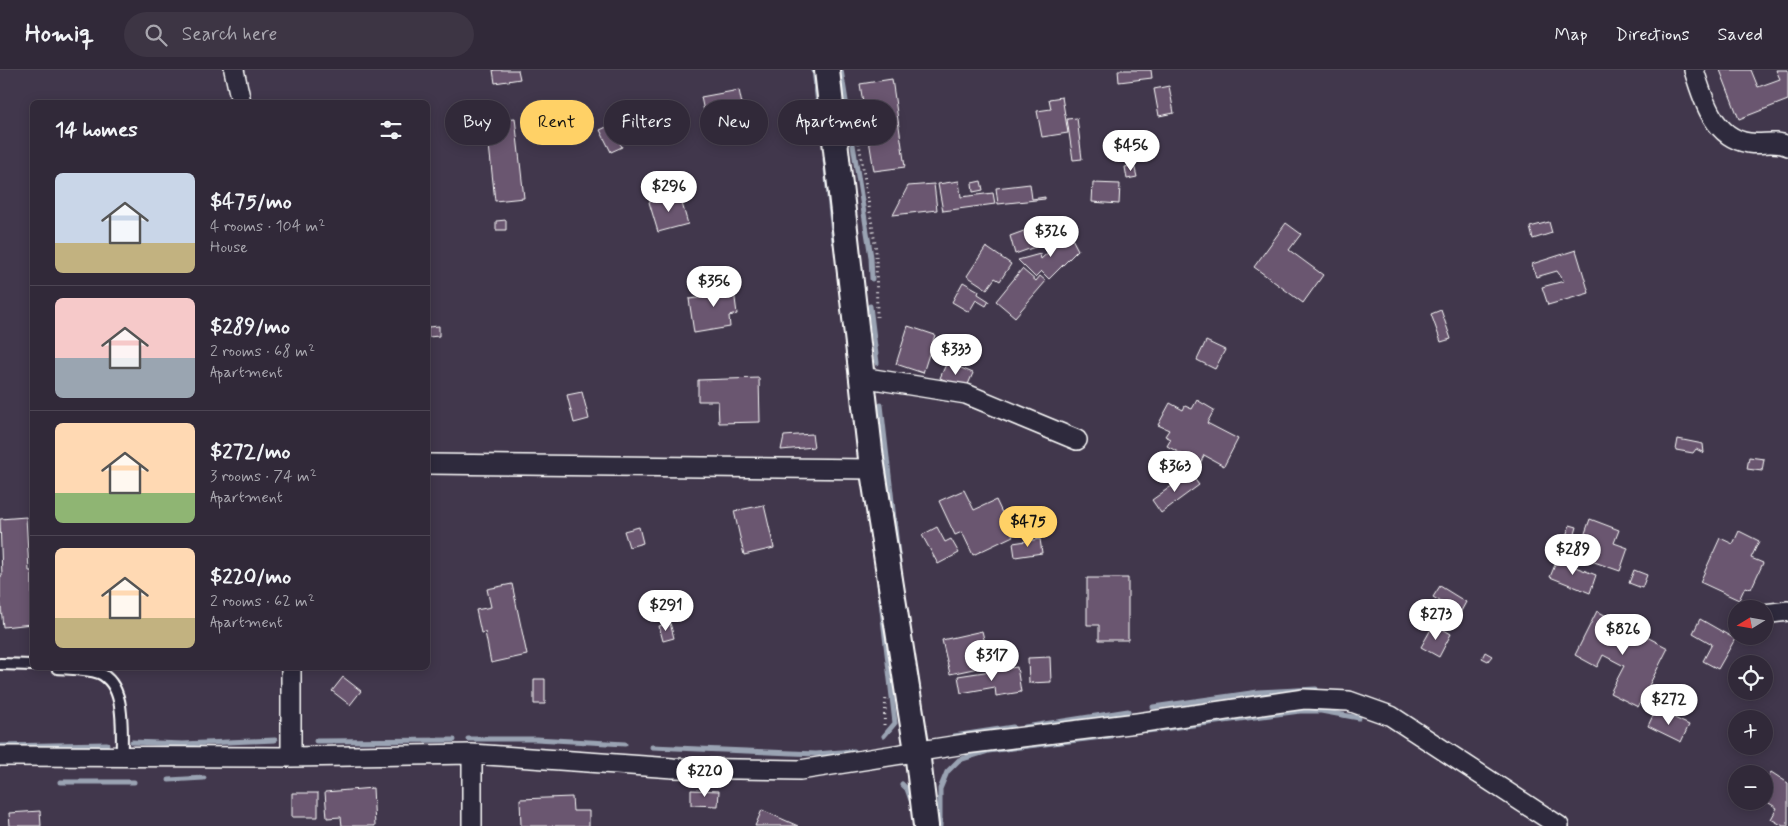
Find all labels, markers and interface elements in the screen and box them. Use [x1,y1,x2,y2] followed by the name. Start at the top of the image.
[124,12,474,57] search box
[25,19,94,50] text: Homiq
[142,21,170,49] icon: search
[182,22,277,47] text: Search here
[1555,23,1588,47] text: Map
[1616,23,1690,47] text: Directions
[1718,23,1763,47] text: Saved
[445,100,510,145] chip: Buy
[520,100,594,145] chip: Rent
[604,100,690,145] chip: Filters
[700,100,768,145] chip: New
[778,100,896,145] chip: Apartment
[55,116,138,144] text: 14 homes
[377,116,405,144] icon: filters
[1101,129,1161,172] pin: $456
[1114,135,1148,156] text: $456
[639,170,699,213] pin: $296
[652,176,686,197] text: $296
[210,188,292,216] text: $475/mo
[95,193,155,253] icon: home
[210,216,325,237] text: 4 rooms · 104 m²
[1021,216,1081,258] pin: $326
[1035,221,1067,242] text: $326
[210,237,248,258] text: House
[684,266,744,308] pin: $356
[698,271,730,292] text: $356
[210,313,290,341] text: $289/mo
[95,318,155,378] icon: home
[926,334,986,376] pin: $333
[941,339,971,360] text: $333
[210,341,315,362] text: 2 rooms · 68 m²
[210,362,283,383] text: Apartment
[210,438,291,466] text: $272/mo
[95,443,155,503] icon: home
[1145,450,1205,493] pin: $363
[1159,456,1191,477] text: $363
[210,466,317,487] text: 3 rooms · 74 m²
[210,487,283,508] text: Apartment
[998,506,1058,548] pin: $475
[1010,511,1046,532] text: $475
[1543,534,1603,576] pin: $289
[1556,539,1590,560] text: $289
[210,563,291,591] text: $220/mo
[95,568,155,628] icon: home
[636,590,696,632] pin: $291
[210,591,315,612] text: 2 rooms · 62 m²
[649,595,683,616] text: $291
[1406,598,1466,641] pin: $273
[1728,600,1772,645] north arrow
[1728,600,1773,810] map controls
[1420,604,1452,625] text: $273
[210,612,283,633] text: Apartment
[1593,614,1653,656] pin: $826
[1606,619,1640,640] text: $826
[962,640,1022,682] pin: $317
[976,645,1008,666] text: $317
[1728,655,1773,700] button: locate
[1639,684,1699,726] pin: $272
[1652,689,1686,710] text: $272
[1728,710,1773,755] button: +
[675,756,735,798] pin: $220
[687,761,723,782] text: $220
[1728,765,1773,810] button: −

